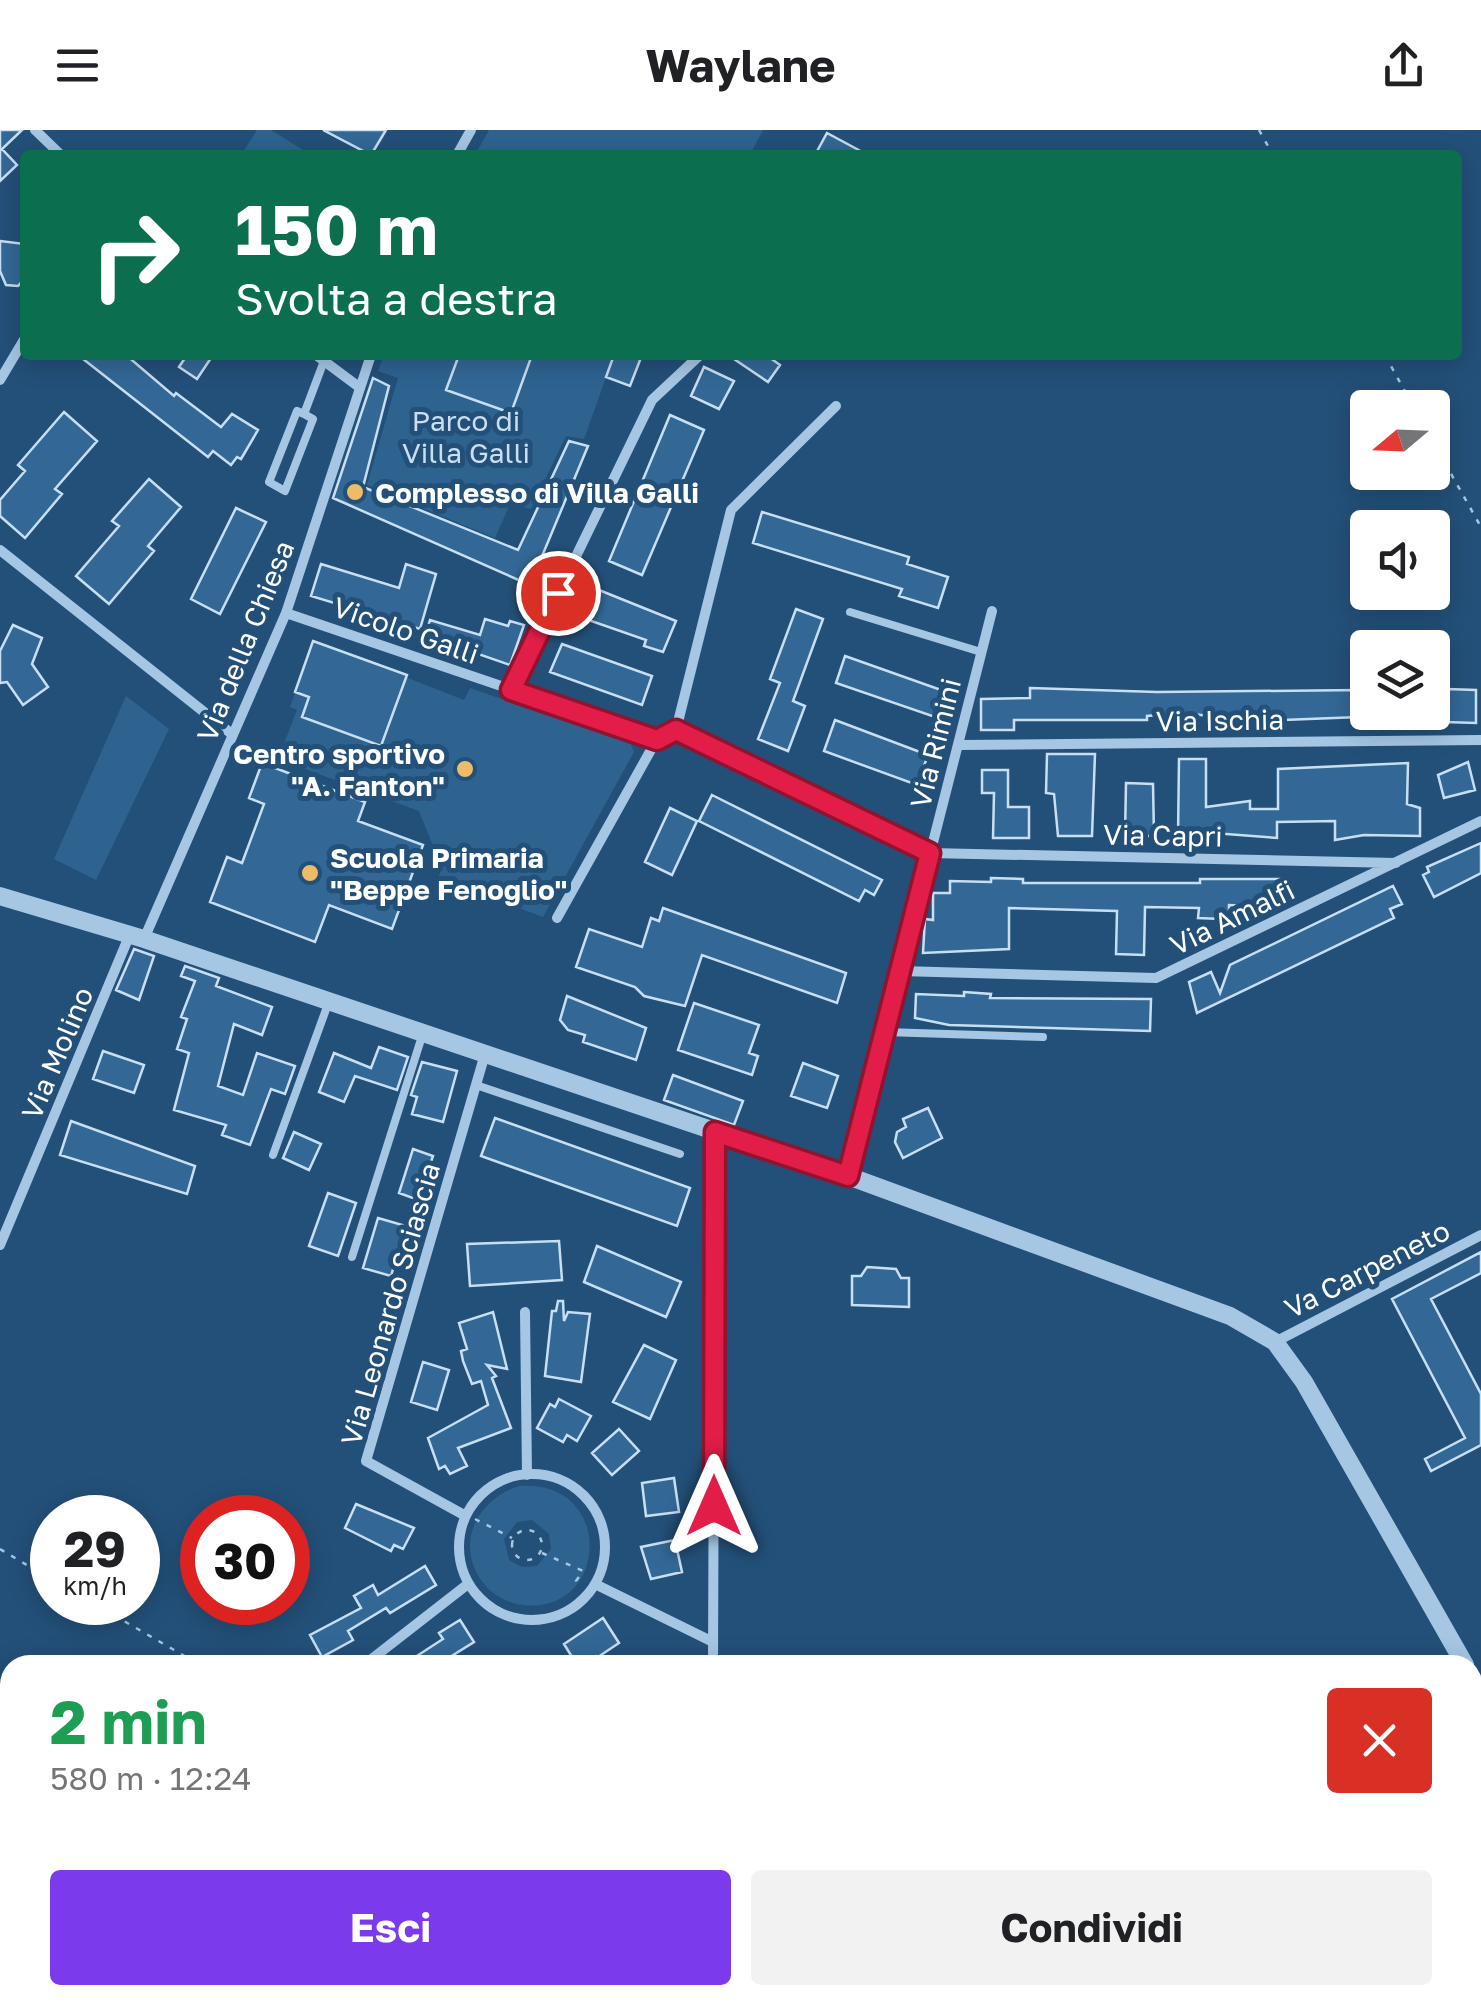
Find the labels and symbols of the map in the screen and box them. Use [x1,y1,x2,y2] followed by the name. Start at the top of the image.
[1350,390,1450,490] north arrow
[402,404,530,469] park label: Parco di Villa Galli
[375,476,699,509] place label: Complesso di Villa Galli
[344,481,366,503] marker: Complesso di Villa Galli
[190,536,300,746] street label: Via della Chiesa
[516,551,601,636] pin
[329,590,483,670] street label: Vicolo Galli
[903,675,967,811] street label: Via Rimini
[1155,702,1285,738] street label: Via Ischia
[233,737,445,802] place label: Centro sportivo "A. Fanton"
[454,758,476,780] marker: Centro sportivo "A. Fanton"
[1103,817,1223,853] street label: Via Capri
[330,841,567,906] place label: Scuola Primaria "Beppe Fenoglio"
[299,862,321,884] marker: Scuola Primaria "Beppe Fenoglio"
[1164,873,1300,961] street label: Via Amalfi
[14,982,100,1124] street label: Via Molino
[334,1159,446,1449] street label: Via Leonardo Sciascia
[1279,1213,1455,1325] street label: Va Carpeneto
[662,1454,766,1558] position arrow
[180,1495,310,1625] speed limit sign: 30

